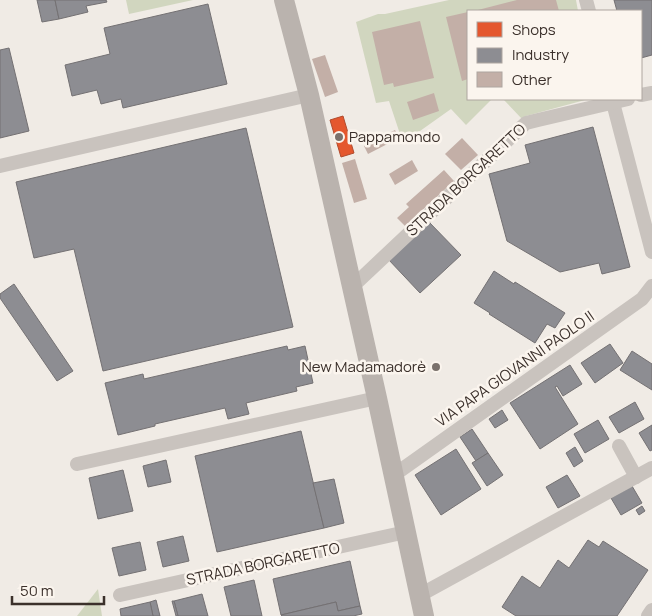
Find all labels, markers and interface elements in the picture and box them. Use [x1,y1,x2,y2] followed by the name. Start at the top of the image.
[467,10,642,100] legend
[512,19,556,40] text: Shops
[512,44,569,65] text: Industry
[512,69,553,90] text: Other
[401,119,530,241] street label: STRADA BORGARETTO
[349,126,440,147] place label: Pappamondo
[333,131,345,143] marker: Pappamondo
[431,306,598,431] street label: VIA PAPA GIOVANNI PAOLO II
[302,356,426,377] place label: New Madamadorè
[430,361,442,373] marker: New Madamadorè
[184,537,342,590] street label: STRADA BORGARETTO
[12,574,105,606] scale bar
[20,580,54,601] text: 50 m

